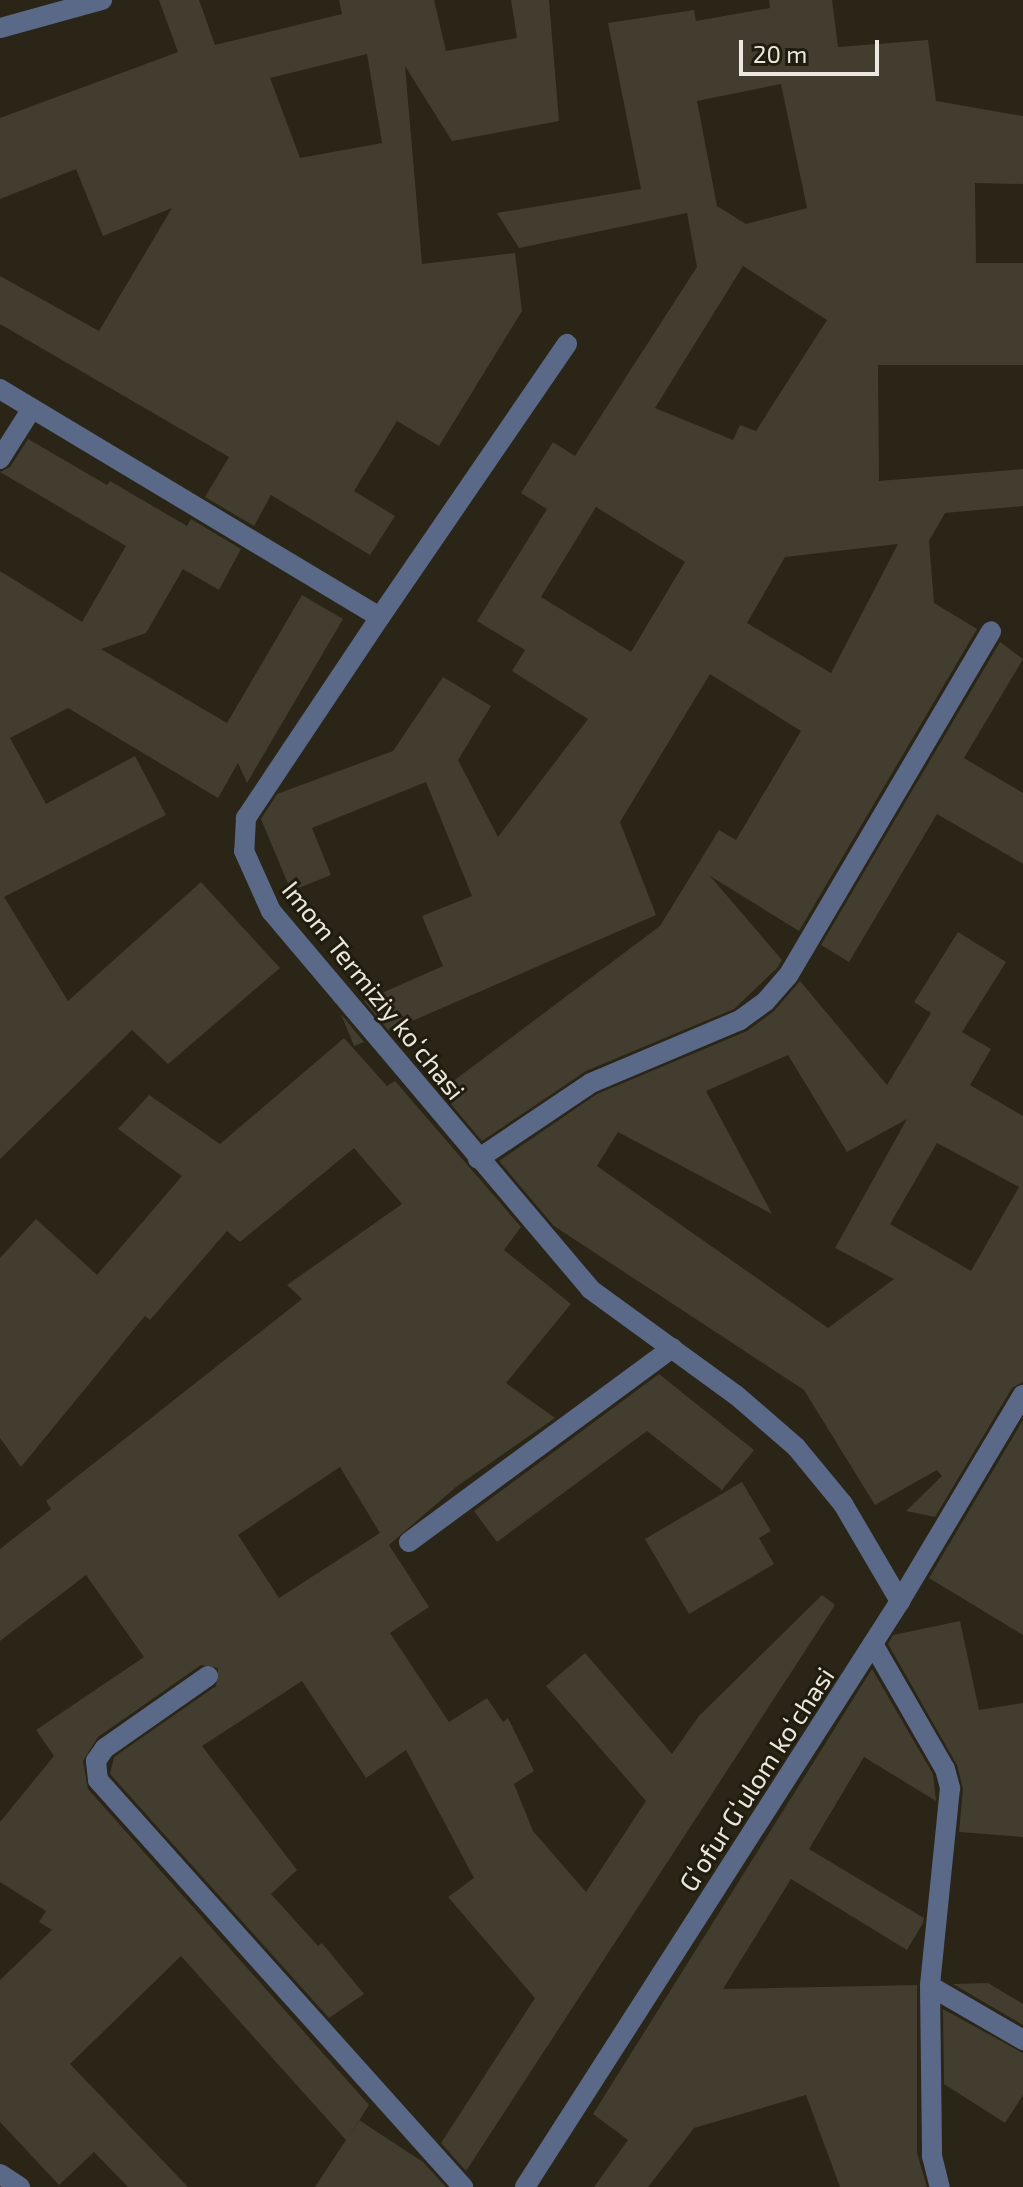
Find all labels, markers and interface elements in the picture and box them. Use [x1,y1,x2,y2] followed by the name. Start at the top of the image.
[743,24,883,74] scale bar
[753,39,807,68] text: 20 m
[276,874,472,1106] street label: Imom Termiziy koʻchasi
[672,1661,840,1897] street label: Gʻofur Gʻulom koʻchasi

